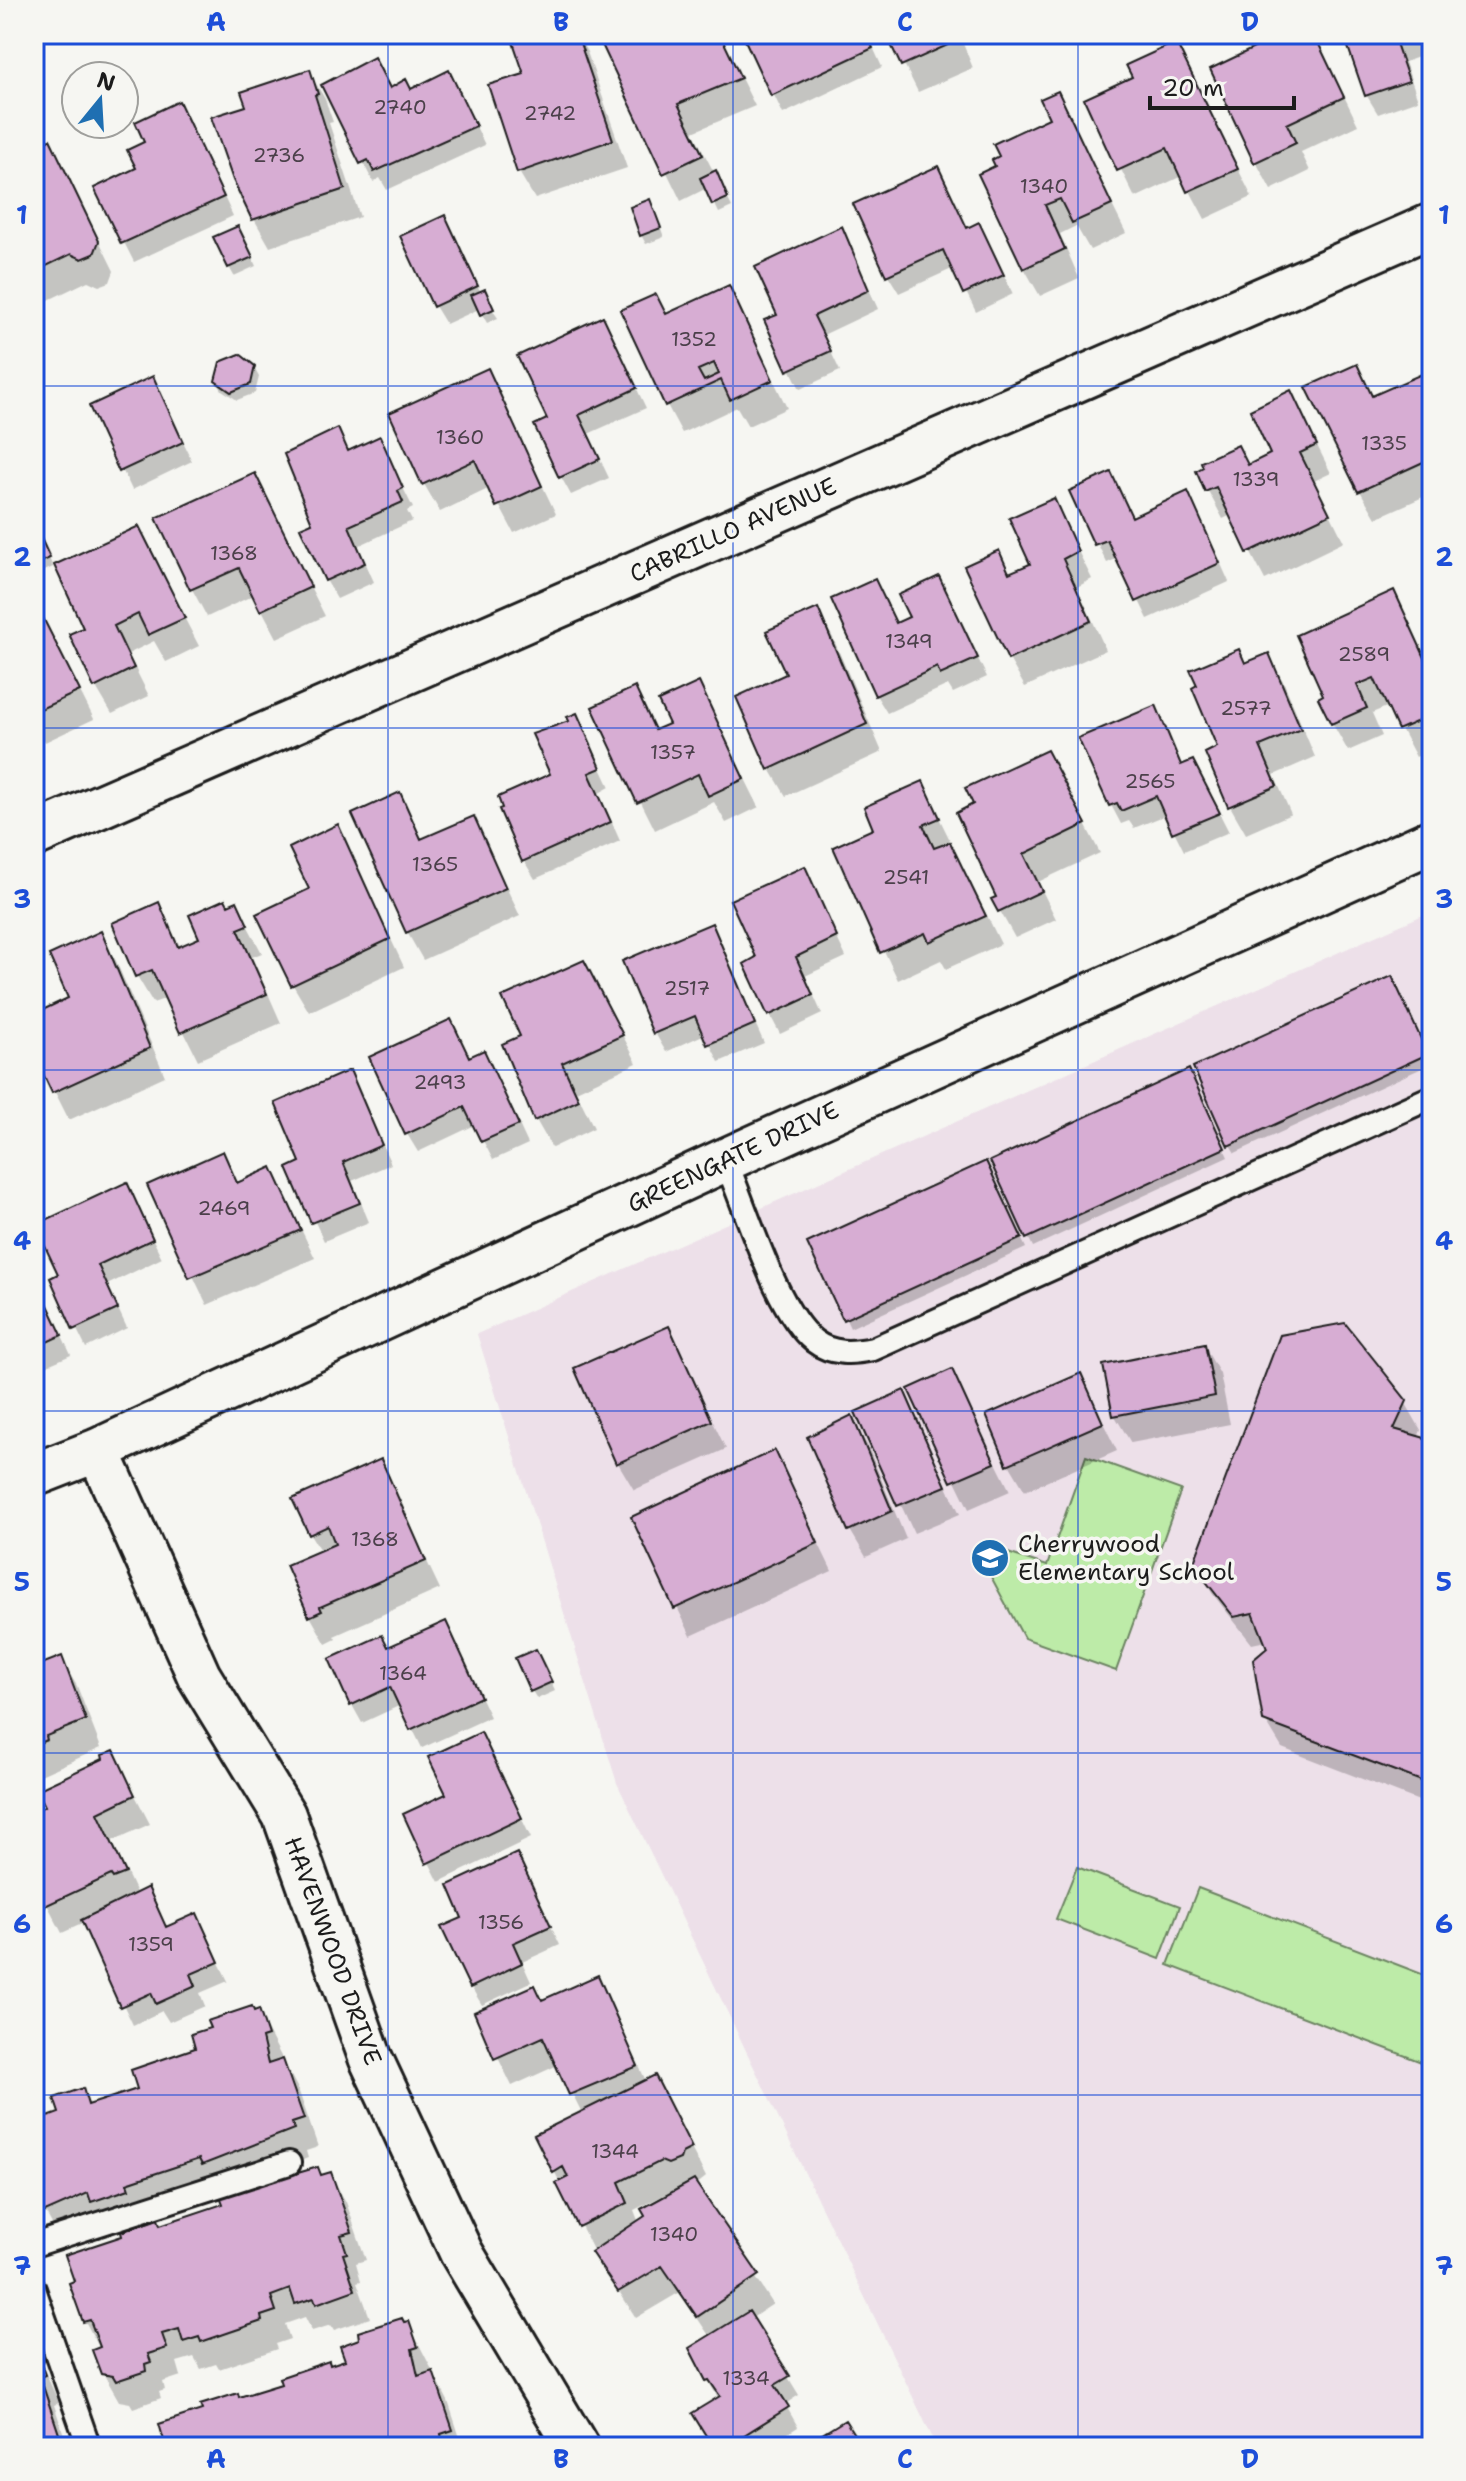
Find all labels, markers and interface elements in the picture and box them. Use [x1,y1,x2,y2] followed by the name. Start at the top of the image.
[206,4,226,39] text: A
[553,4,569,39] text: B
[897,4,913,39] text: C
[1241,4,1259,39] text: D
[60,60,140,140] north arrow
[1150,60,1294,110] scale bar
[93,65,119,98] text: N
[1162,72,1224,104] text: 20 m
[373,94,427,120] house number: 2740
[524,100,576,126] house number: 2742
[253,142,305,168] house number: 2736
[1020,173,1068,199] house number: 1340
[16,197,28,232] text: 1
[1438,197,1450,232] text: 1
[671,326,717,352] house number: 1352
[436,424,484,450] house number: 1360
[1361,430,1407,456] house number: 1335
[1232,466,1280,492] house number: 1339
[625,470,841,590] street label: CABRILLO AVENUE
[13,539,31,574] text: 2
[1435,539,1453,574] text: 2
[210,540,258,566] house number: 1368
[885,628,933,654] house number: 1349
[1338,641,1390,667] house number: 2589
[1220,695,1272,721] house number: 2577
[650,739,696,765] house number: 1357
[1125,768,1175,794] house number: 2565
[412,851,458,877] house number: 1365
[883,864,929,890] house number: 2541
[13,881,31,916] text: 3
[1435,881,1453,916] text: 3
[664,975,710,1001] house number: 2517
[414,1069,466,1095] house number: 2493
[622,1094,844,1220] street label: GREENGATE DRIVE
[198,1195,250,1221] house number: 2469
[13,1223,31,1258] text: 4
[1435,1223,1453,1258] text: 4
[351,1526,399,1552] house number: 1368
[1018,1528,1235,1588] place label: Cherrywood Elementary School
[969,1537,1011,1579] school or university icon: Cherrywood Elementary School
[14,1564,30,1599] text: 5
[1436,1564,1452,1599] text: 5
[379,1660,427,1686] house number: 1364
[277,1832,389,2070] street label: HAVENWOOD DRIVE
[13,1906,31,1941] text: 6
[1435,1906,1453,1941] text: 6
[478,1909,524,1935] house number: 1356
[128,1931,174,1957] house number: 1359
[591,2138,639,2164] house number: 1344
[650,2221,698,2247] house number: 1340
[13,2248,31,2283] text: 7
[1435,2248,1453,2283] text: 7
[722,2365,770,2391] house number: 1334
[206,2441,226,2476] text: A
[553,2441,569,2476] text: B
[897,2441,913,2476] text: C
[1241,2441,1259,2476] text: D

